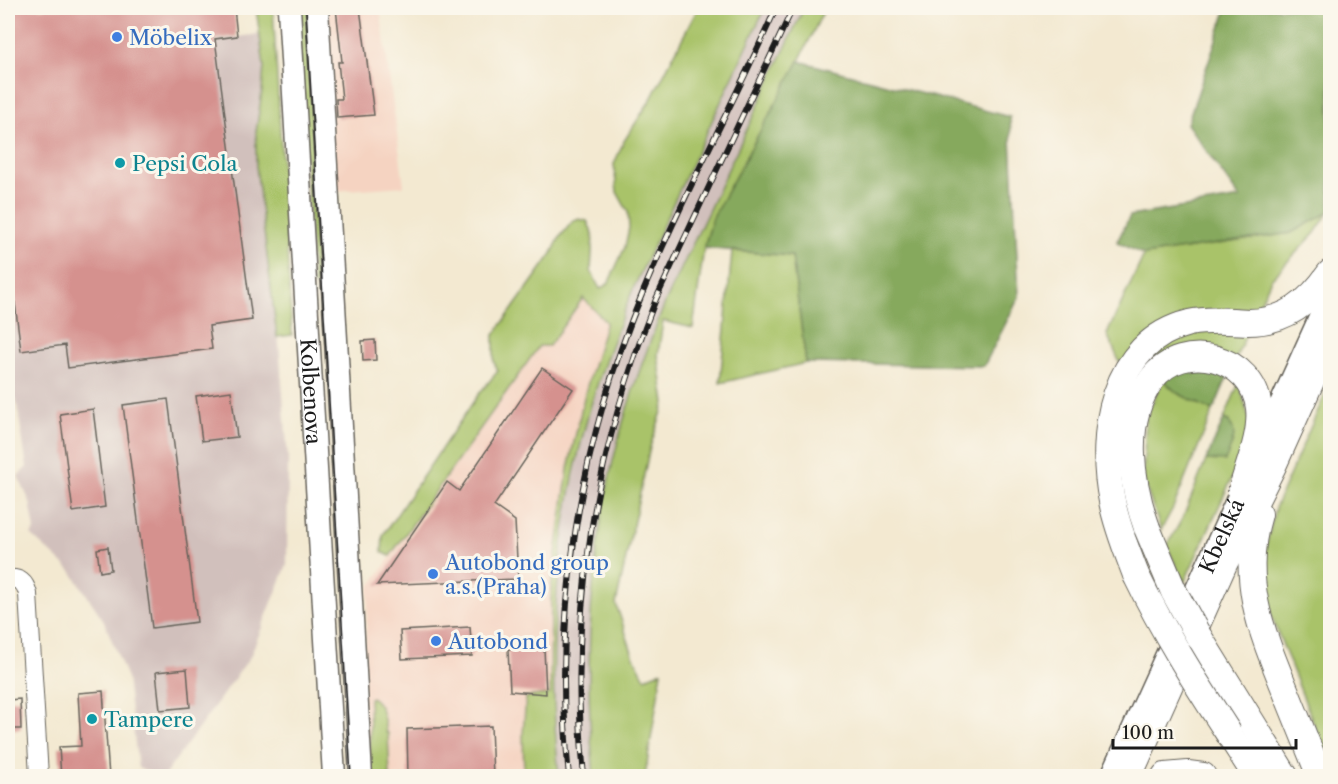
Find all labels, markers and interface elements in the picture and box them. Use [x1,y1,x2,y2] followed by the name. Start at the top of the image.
[129,25,213,50] place label: Möbelix
[110,30,124,44] marker: Möbelix
[132,151,238,176] place label: Pepsi Cola
[113,156,127,170] marker: Pepsi Cola
[296,337,327,446] street label: Kolbenova
[1193,494,1249,577] street label: Kbelská
[444,550,609,599] place label: Autobond group a.s.(Praha)
[426,567,440,581] marker: Autobond group a.s.(Praha)
[447,629,548,654] place label: Autobond
[429,634,443,648] marker: Autobond
[104,707,193,732] place label: Tampere
[85,712,99,726] marker: Tampere
[1113,712,1296,750] scale bar
[1122,722,1174,744] text: 100 m

